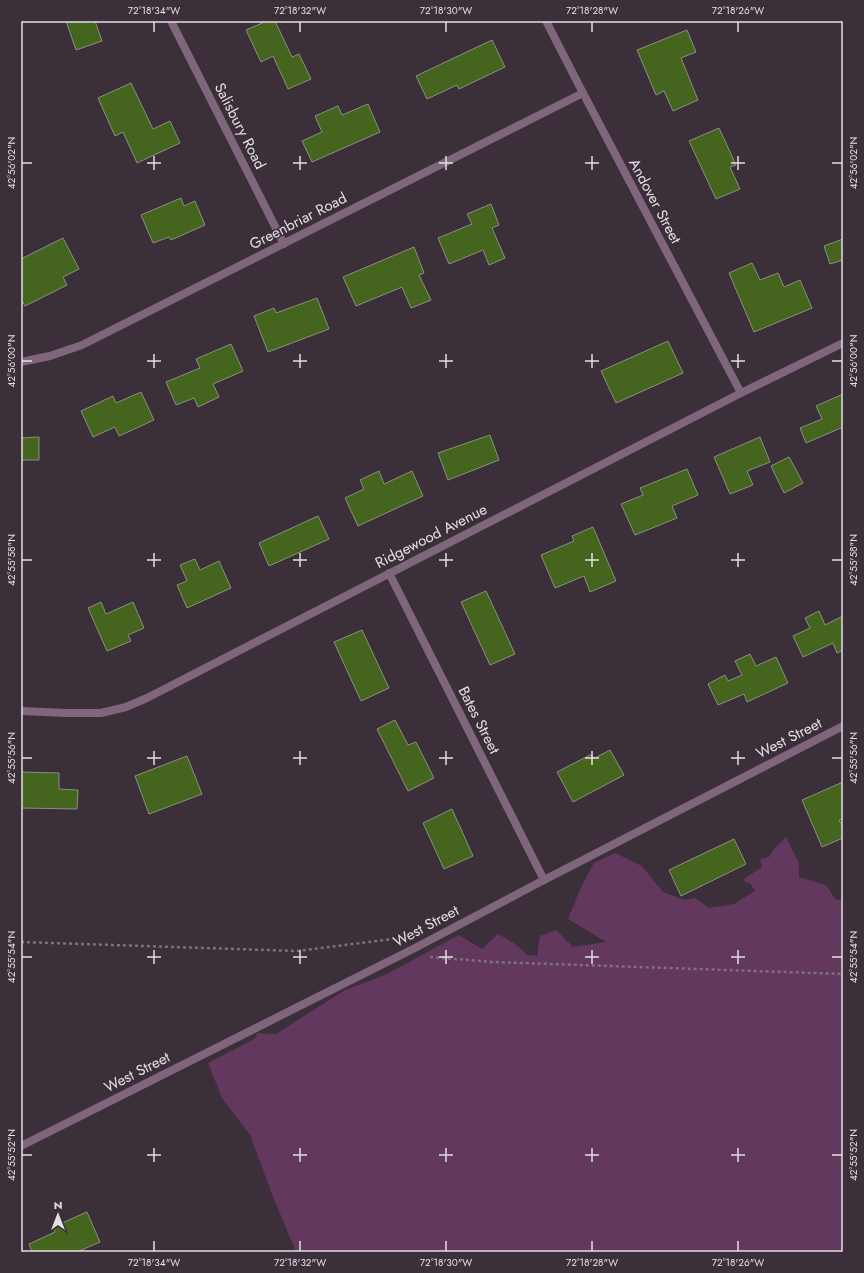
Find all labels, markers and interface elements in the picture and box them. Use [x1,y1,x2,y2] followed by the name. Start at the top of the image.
[128,3,180,18] text: 72°18'34"W
[274,3,326,18] text: 72°18'32"W
[420,3,472,18] text: 72°18'30"W
[566,3,618,18] text: 72°18'28"W
[712,3,764,18] text: 72°18'26"W
[209,79,271,173] street label: Salisbury Road
[4,137,19,189] text: 42°56'02"N
[846,137,861,189] text: 42°56'02"N
[623,154,687,248] street label: Andover Street
[245,187,351,255] street label: Greenbriar Road
[4,335,19,387] text: 42°56'00"N
[846,335,861,387] text: 42°56'00"N
[371,498,491,574] street label: Ridgewood Avenue
[4,534,19,586] text: 42°55'58"N
[846,534,861,586] text: 42°55'58"N
[453,682,506,758] street label: Bates Street
[752,712,826,764] street label: West Street
[4,732,19,784] text: 42°55'56"N
[846,732,861,784] text: 42°55'56"N
[389,899,463,952] street label: West Street
[4,931,19,983] text: 42°55'54"N
[846,931,861,983] text: 42°55'54"N
[100,1046,174,1098] street label: West Street
[4,1129,19,1181] text: 42°55'52"N
[846,1129,861,1181] text: 42°55'52"N
[38,1195,78,1235] north arrow
[54,1197,62,1213] text: N
[128,1255,180,1270] text: 72°18'34"W
[274,1255,326,1270] text: 72°18'32"W
[420,1255,472,1270] text: 72°18'30"W
[566,1255,618,1270] text: 72°18'28"W
[712,1255,764,1270] text: 72°18'26"W

